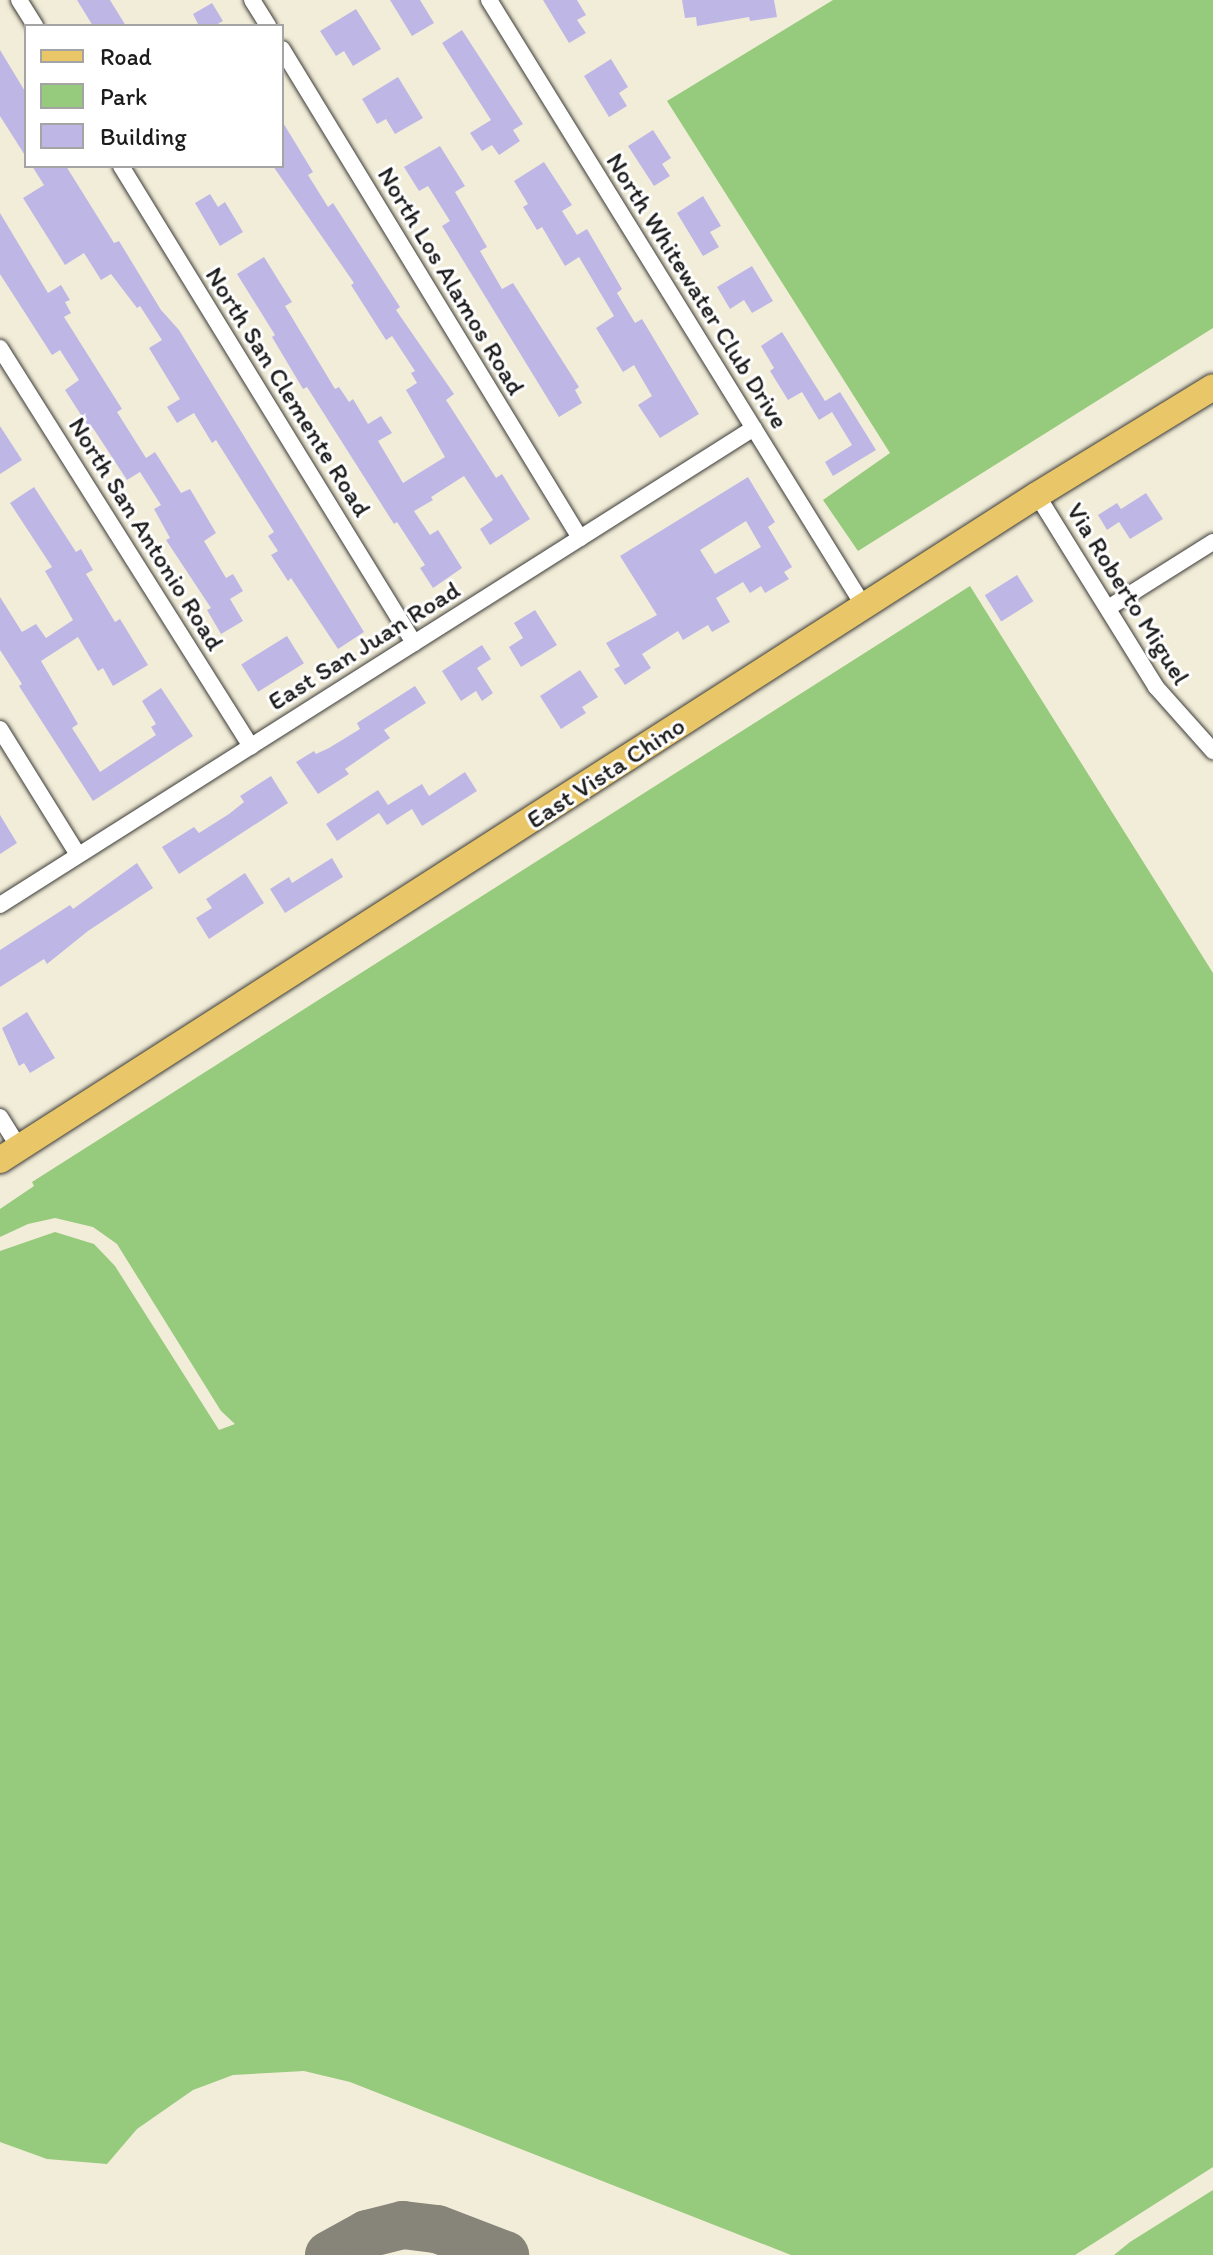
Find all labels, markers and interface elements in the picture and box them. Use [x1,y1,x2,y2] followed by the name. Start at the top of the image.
[24,24,284,168] legend
[100,42,152,71] text: Road
[100,82,147,111] text: Park
[100,122,187,151] text: Building
[599,147,795,435] street label: North Whitewater Club Drive
[371,162,531,400] street label: North Los Alamos Road
[198,262,378,522] street label: North San Clemente Road
[61,411,231,657] street label: North San Antonio Road
[1060,497,1196,691] street label: Via Roberto Miguel
[262,574,466,718] street label: East San Juan Road
[521,711,691,835] street label: East Vista Chino

